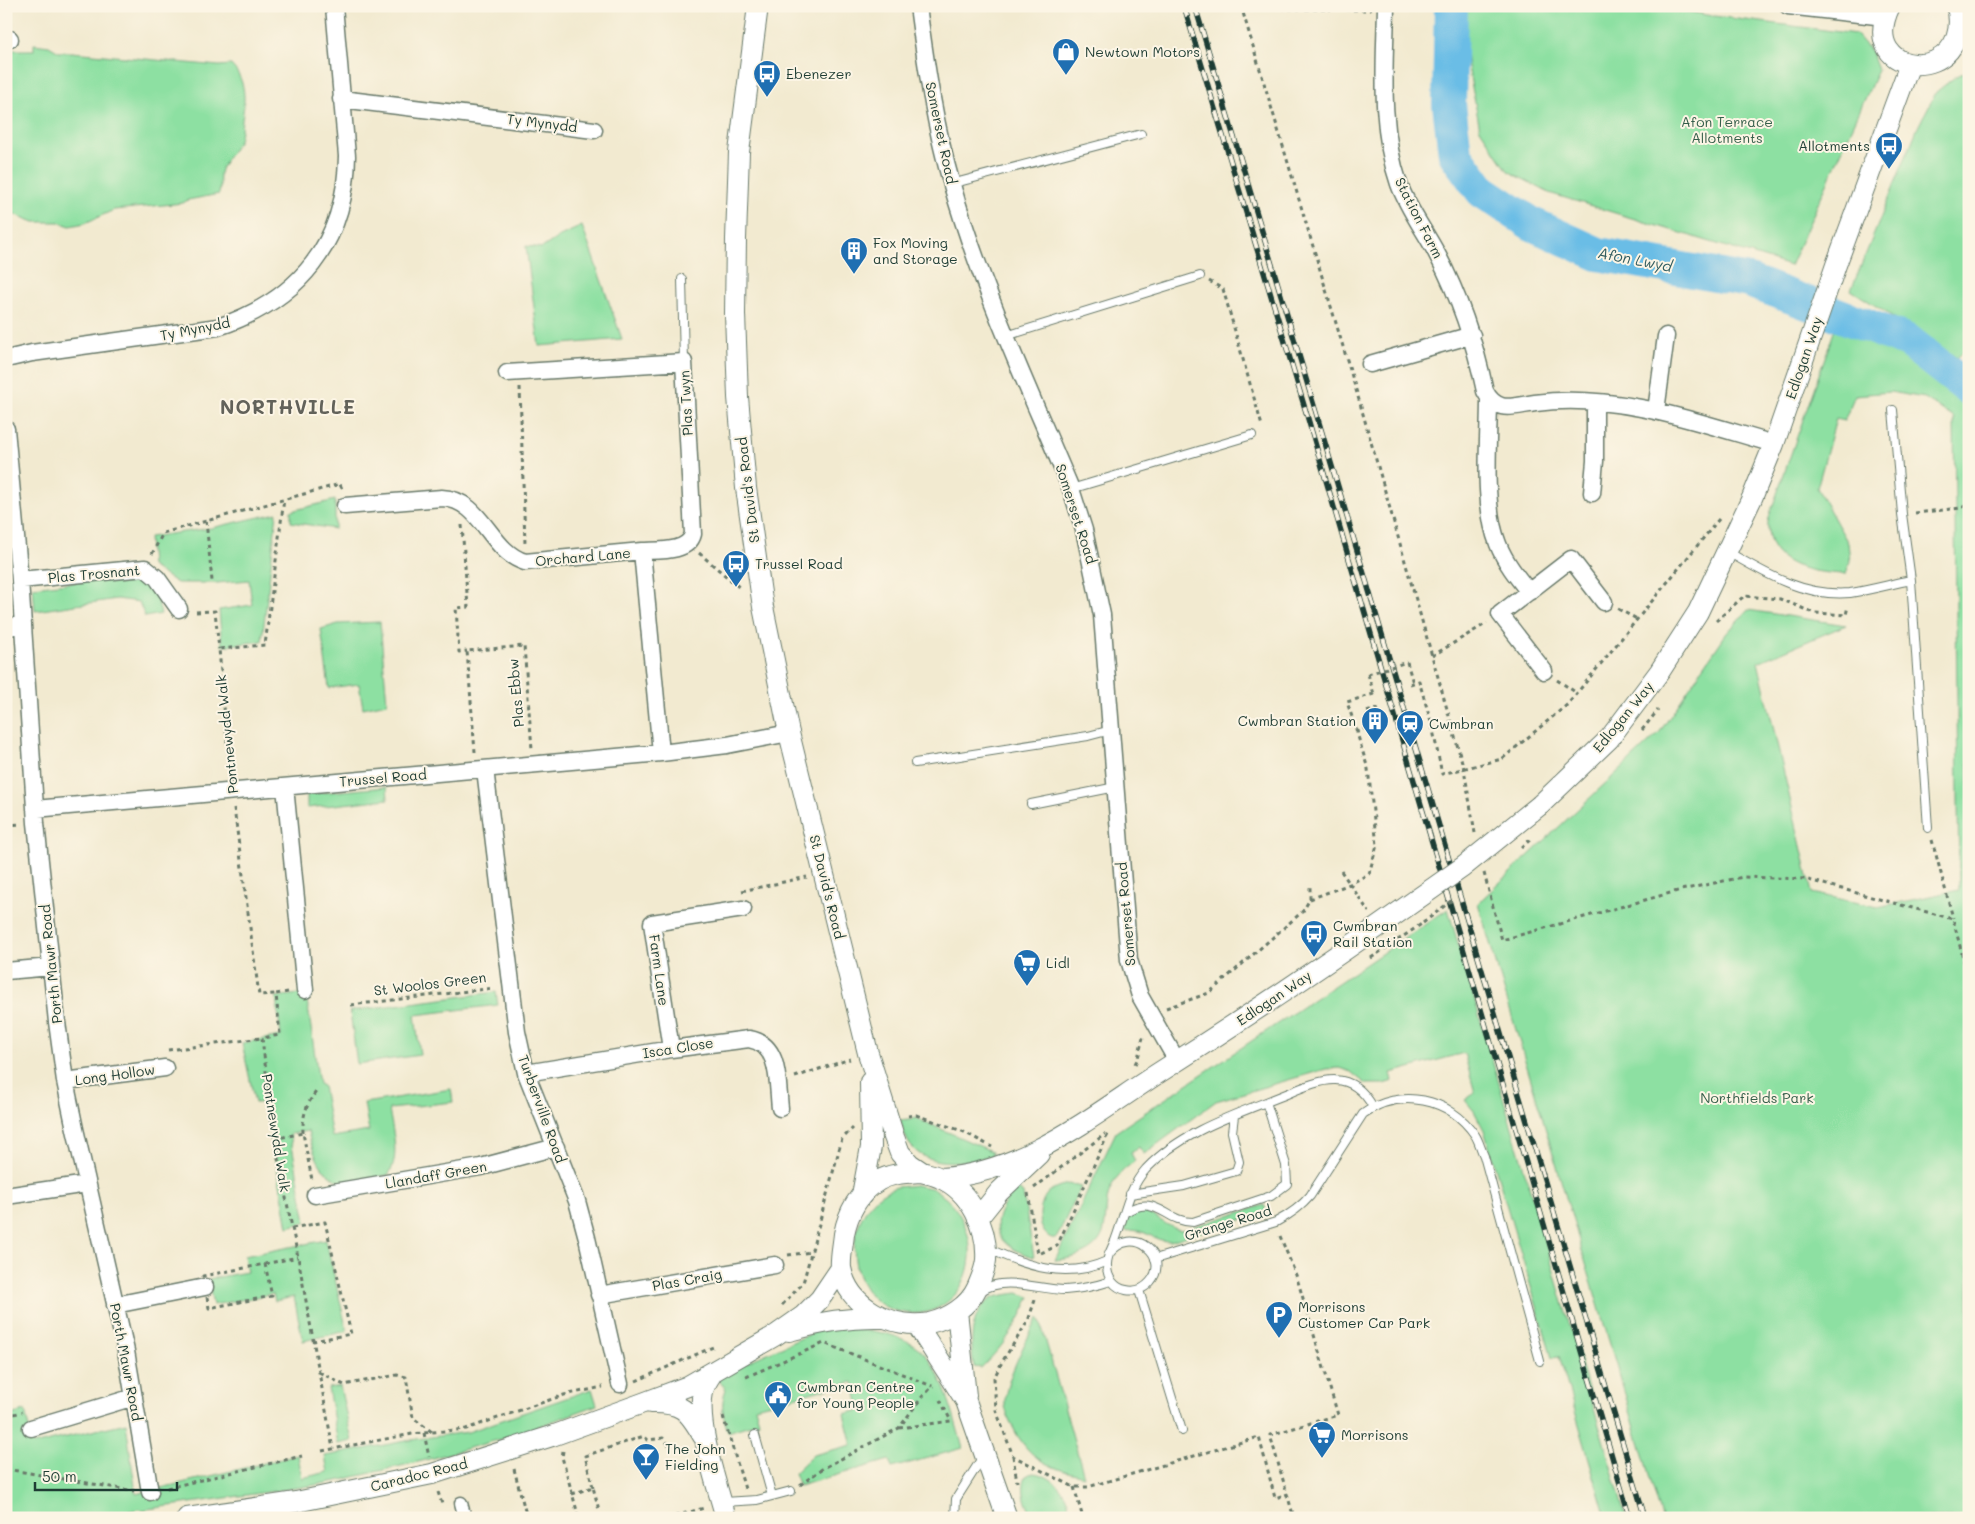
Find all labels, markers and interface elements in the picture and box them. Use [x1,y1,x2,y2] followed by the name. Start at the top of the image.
[1051,37,1081,76] shop icon: Newtown Motors
[1085,42,1200,61] place label: Newtown Motors
[752,59,782,98] bus stop icon: Ebenezer
[786,64,852,83] place label: Ebenezer
[921,80,962,186] street label: Somerset Road
[506,109,579,136] street label: Ty Mynydd
[1681,112,1773,147] park label: Afon Terrace Allotments
[1874,131,1904,170] bus stop icon: Allotments
[1798,136,1870,155] place label: Allotments
[1391,174,1448,262] street label: Station Farm
[873,233,958,268] place label: Fox Moving and Storage
[839,236,869,275] building icon: Fox Moving and Storage
[1596,242,1675,276] water label: Afon Lwyd
[158,312,232,345] street label: Ty Mynydd
[1781,314,1827,402] street label: Edlogan Way
[674,370,697,436] street label: Plas Twyn
[220,394,356,419] district label: NORTHVILLE
[732,436,763,544] street label: St David's Road
[1051,461,1102,566] street label: Somerset Road
[534,543,632,570] street label: Orchard Lane
[721,549,751,588] bus stop icon: Trussel Road
[755,554,843,573] place label: Trussel Road
[47,560,141,587] street label: Plas Trosnant
[503,658,528,728] street label: Plas Ebbw
[211,674,242,794] street label: Pontnewydd Walk
[1588,677,1657,756] street label: Edlogan Way
[1360,706,1390,745] building icon: Cwmbran Station
[1395,709,1425,748] station icon: Cwmbran
[1238,711,1356,730] place label: Cwmbran Station
[1429,714,1493,733] place label: Cwmbran
[338,764,428,791] street label: Trussel Road
[805,833,850,941] street label: St David's Road
[1111,861,1139,967] street label: Somerset Road
[35,903,66,1024] street label: Porth Mawr Road
[1333,916,1412,951] place label: Cwmbran Rail Station
[1299,919,1329,958] bus stop icon: Cwmbran Rail Station
[645,933,674,1007] street label: Farm Lane
[1012,948,1042,987] supermarket icon: Lidl
[1046,953,1070,972] place label: Lidl
[1233,966,1315,1030] street label: Edlogan Way
[373,967,487,1000] street label: St Woolos Green
[641,1033,715,1062] street label: Isca Close
[514,1052,571,1166] street label: Turberville Road
[74,1059,156,1090] street label: Long Hollow
[258,1072,295,1193] street label: Pontnewydd Walk
[1700,1088,1814,1107] park label: Northfields Park
[384,1156,488,1193] street label: Llandaff Green
[1182,1200,1274,1245] street label: Grange Road
[651,1264,723,1295] street label: Plas Craig
[1298,1297,1430,1332] place label: Morrisons Customer Car Park
[1264,1300,1294,1339] parking icon: Morrisons Customer Car Park
[106,1301,147,1423] street label: Porth Mawr Road
[797,1377,914,1412] place label: Cwmbran Centre for Young People
[763,1380,793,1419] public building icon: Cwmbran Centre for Young People
[1307,1420,1337,1459] supermarket icon: Morrisons
[1341,1425,1408,1444] place label: Morrisons
[665,1439,725,1474] place label: The John Fielding
[631,1442,661,1481] bar icon: The John Fielding
[368,1453,469,1496] street label: Caradoc Road
[35,1459,178,1491] scale bar
[42,1466,77,1486] text: 50 m

